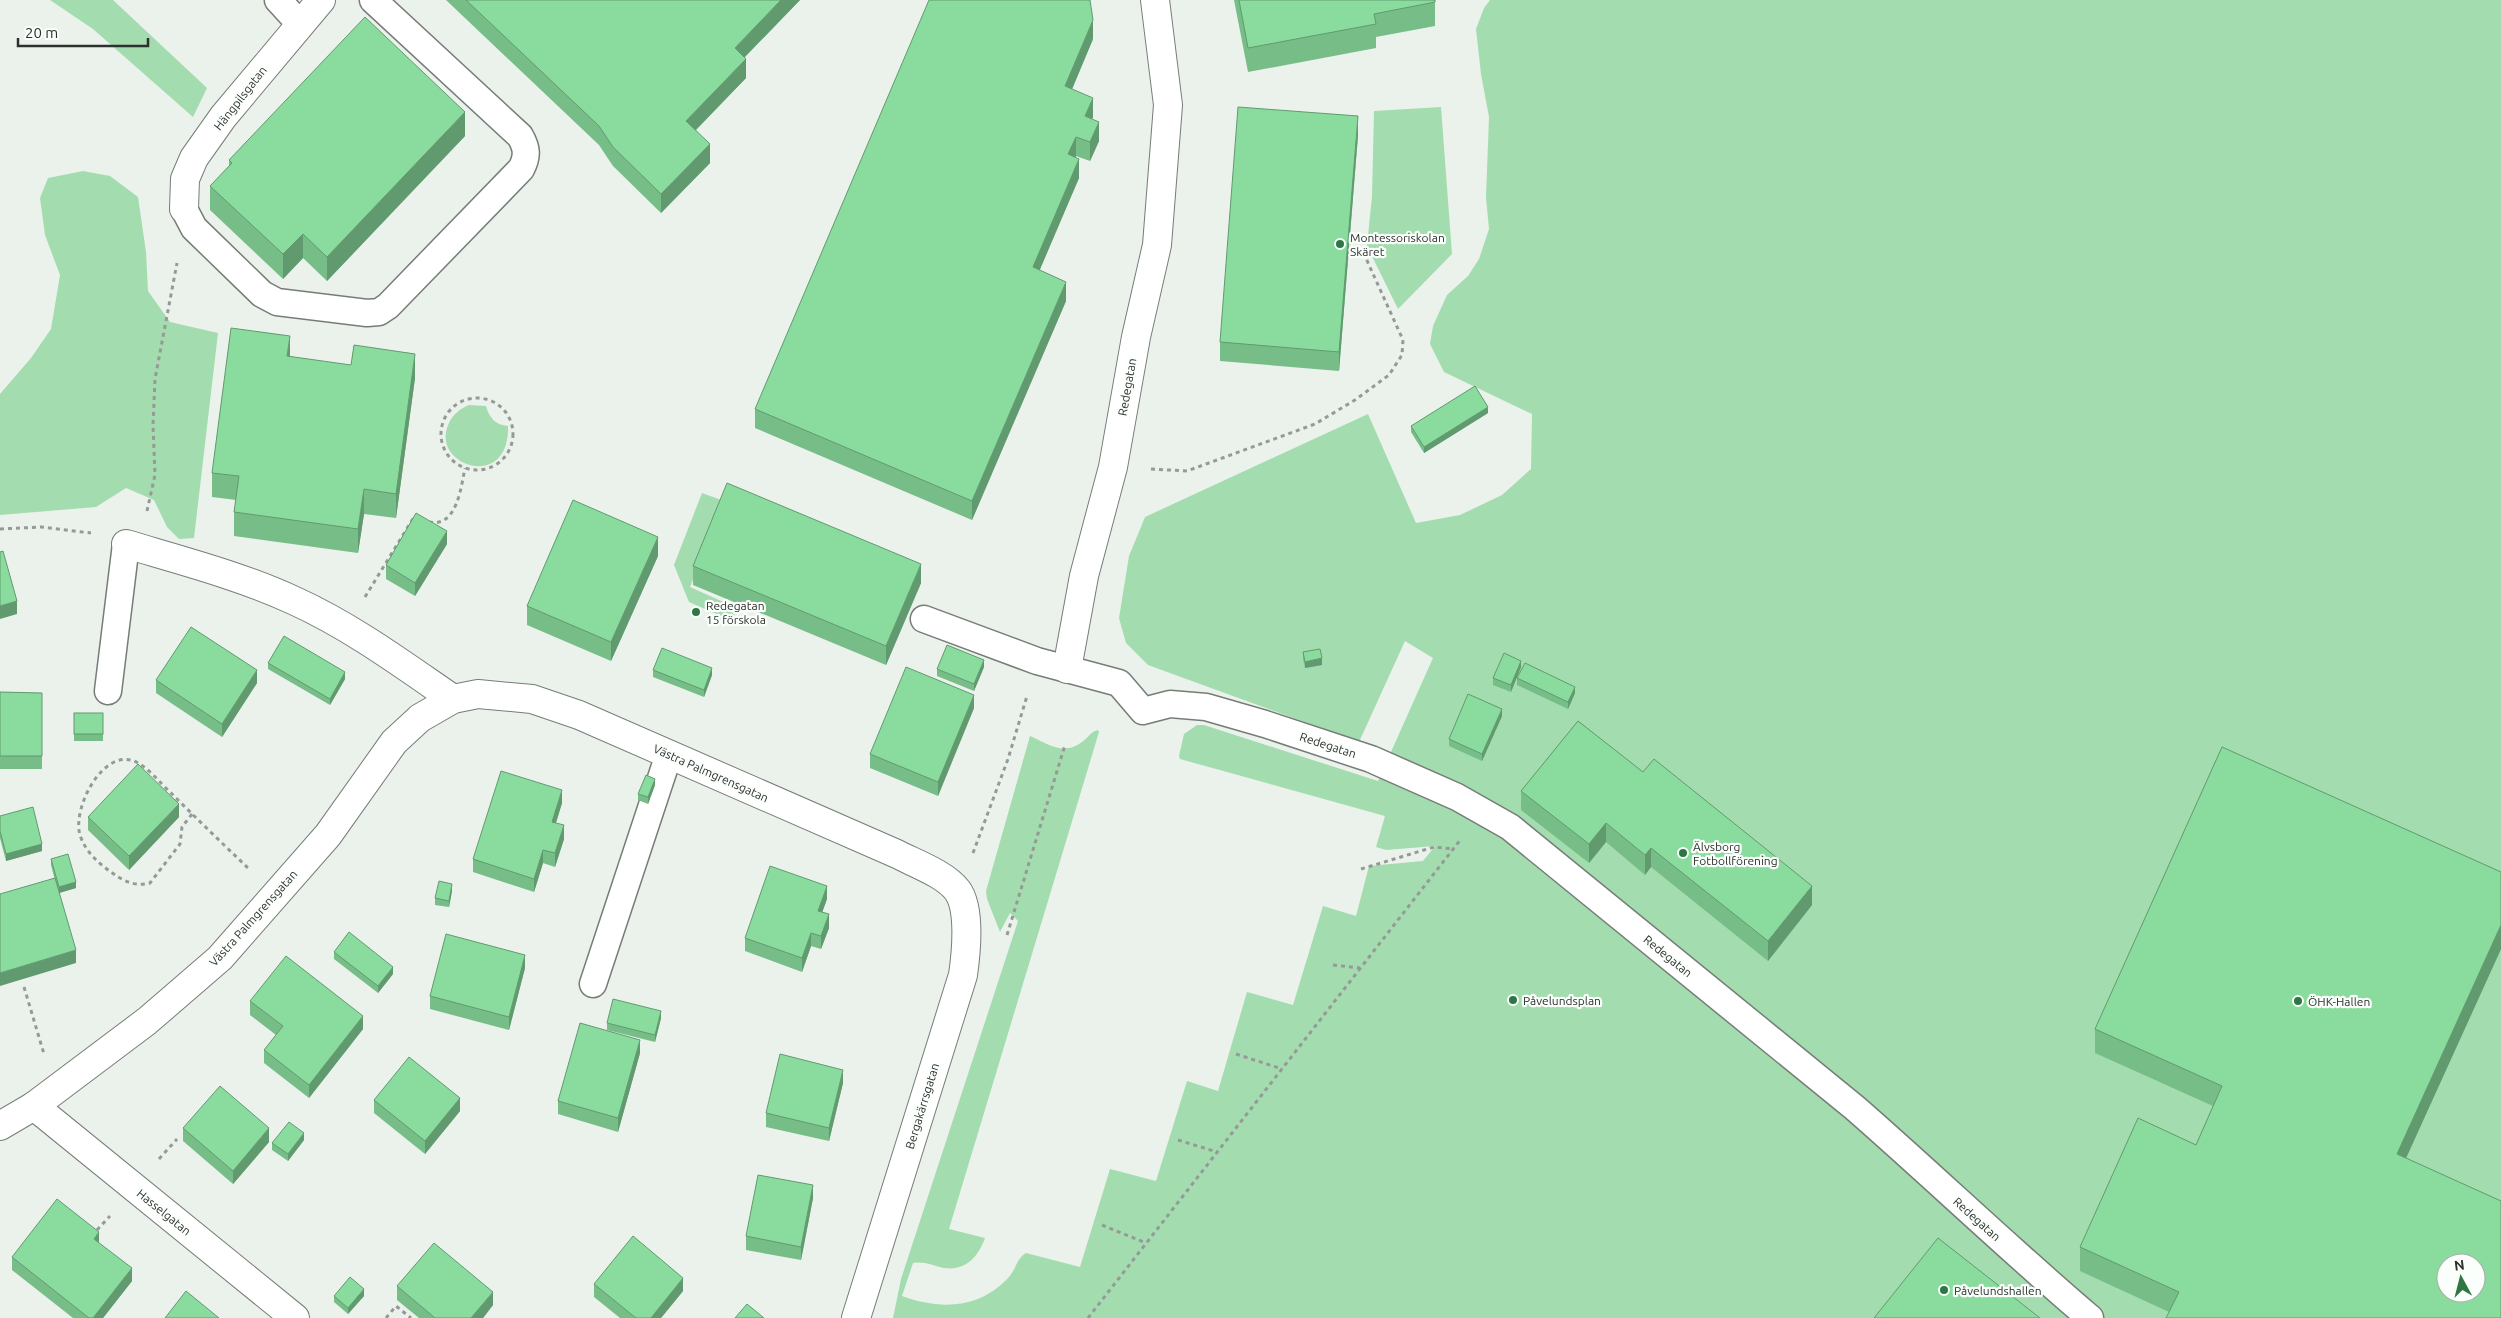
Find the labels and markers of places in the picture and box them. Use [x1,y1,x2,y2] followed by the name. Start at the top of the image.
[1350,231,1445,258] place label: Montessoriskolan Skäret
[1334,238,1346,250] marker: Montessoriskolan Skäret
[706,599,766,626] place label: Redegatan 15 förskola
[690,606,702,618] marker: Redegatan 15 förskola
[1693,840,1778,867] place label: Älvsborg Fotbollförening
[1677,847,1689,859] marker: Älvsborg Fotbollförening
[1507,994,1519,1006] marker: Påvelundsplan
[1523,994,1601,1007] place label: Påvelundsplan
[2292,995,2304,1007] marker: ÖHK-Hallen
[2308,995,2370,1008] place label: ÖHK-Hallen
[1938,1284,1950,1296] marker: Påvelundshallen
[1954,1284,2042,1297] place label: Påvelundshallen

